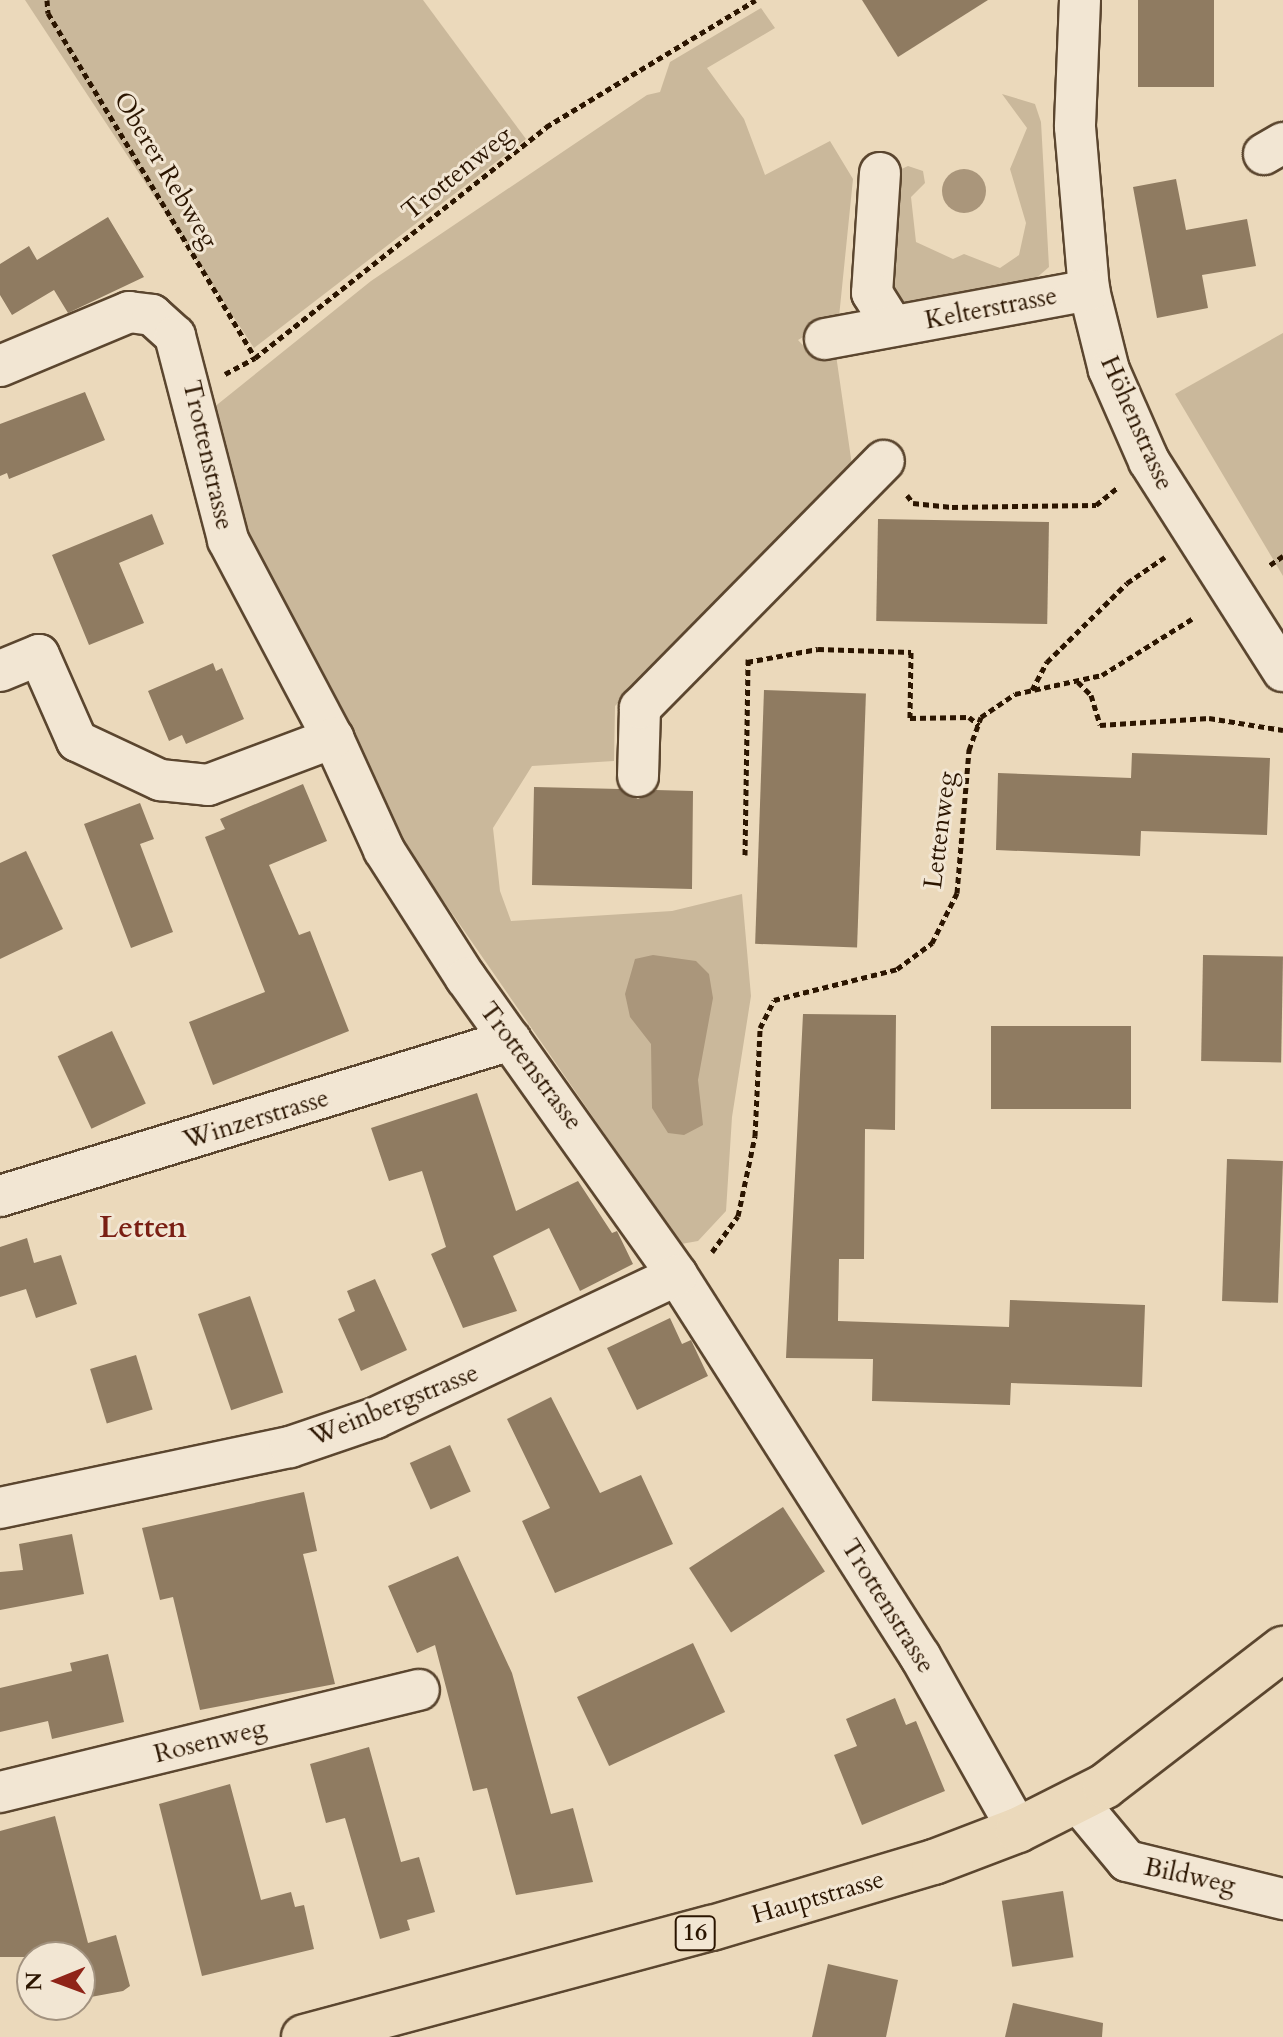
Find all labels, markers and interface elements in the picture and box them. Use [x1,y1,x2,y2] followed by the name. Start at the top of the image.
[107,86,225,254] street label: Oberer Rebweg
[396,119,518,227] street label: Trottenweg
[922,280,1060,336] street label: Kelterstrasse
[1094,351,1180,495] street label: Höhenstrasse
[176,377,240,533] street label: Trottenstrasse
[917,770,963,890] street label: Lettenweg
[473,996,589,1136] street label: Trottenstrasse
[179,1082,333,1156] street label: Winzerstrasse
[99,1210,187,1246] district label: Letten
[305,1357,483,1453] street label: Weinbergstrasse
[834,1533,942,1679] street label: Trottenstrasse
[151,1712,269,1770] street label: Rosenweg
[1141,1851,1239,1901] street label: Bildweg
[748,1863,888,1931] street label: Hauptstrasse
[673,1913,717,1953] road number: 16
[16,1941,96,2021] north arrow
[19,1972,49,1991] text: N

